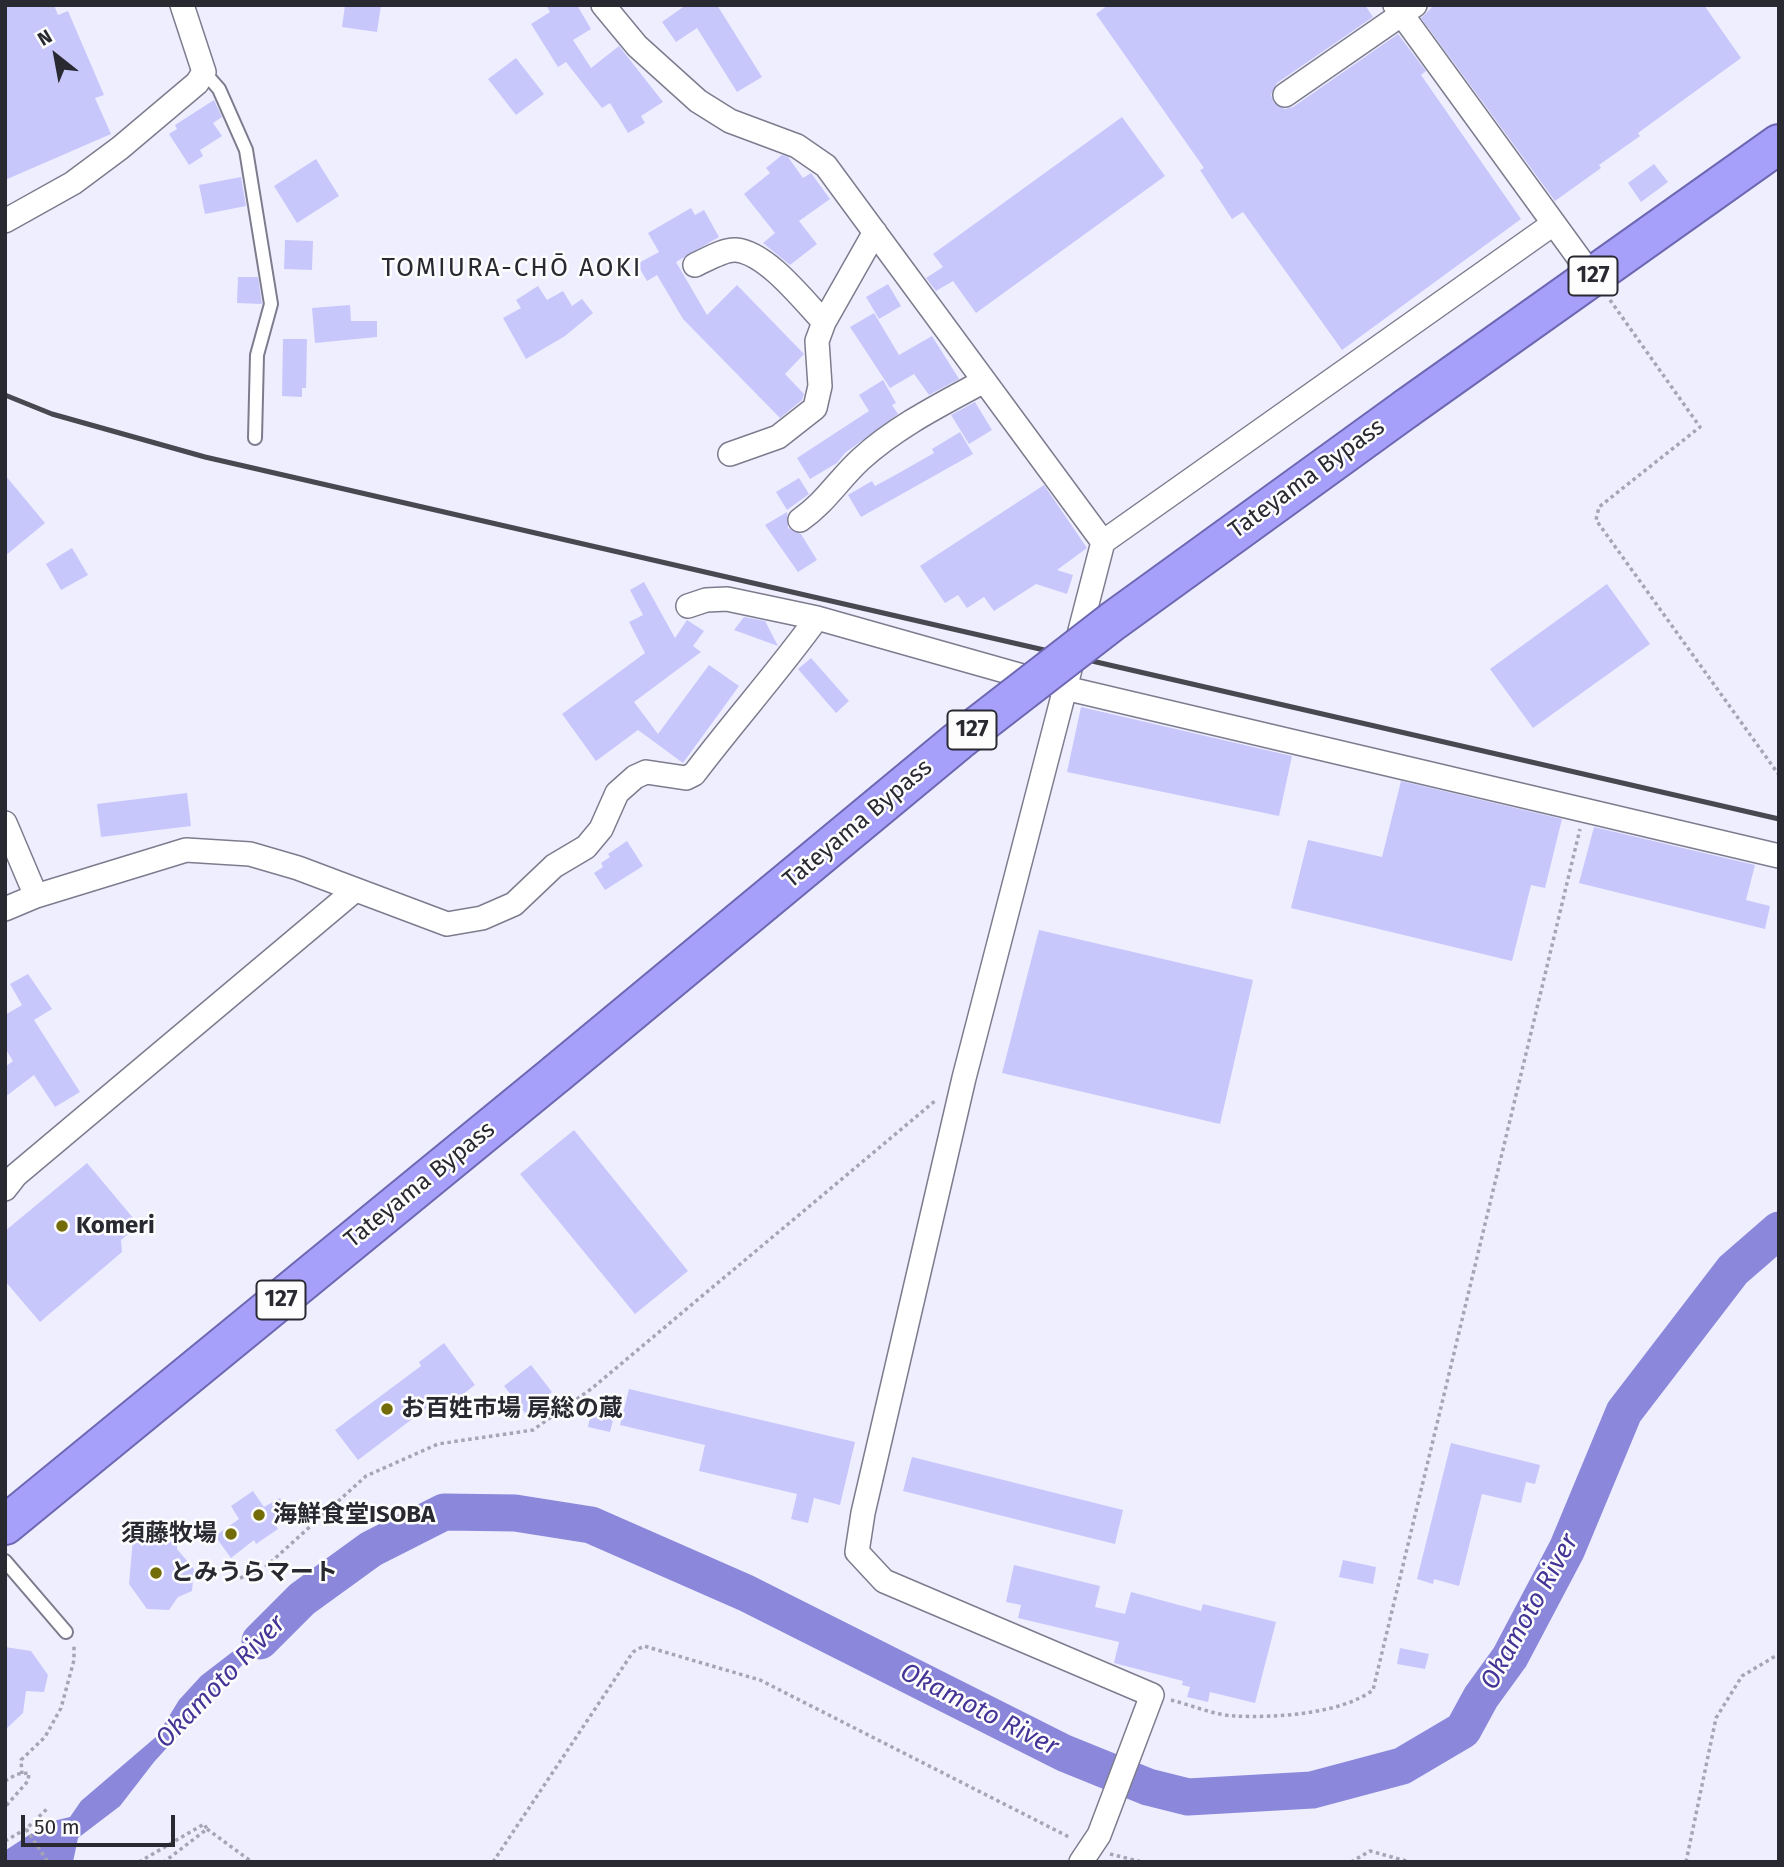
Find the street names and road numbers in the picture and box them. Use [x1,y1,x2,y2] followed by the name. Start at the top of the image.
[1568,256,1618,296] road number: 127
[1224,413,1390,545] street label: Tateyama Bypass
[948,710,996,750] road number: 127
[778,753,938,895] street label: Tateyama Bypass
[339,1115,501,1255] street label: Tateyama Bypass
[256,1280,306,1320] road number: 127

